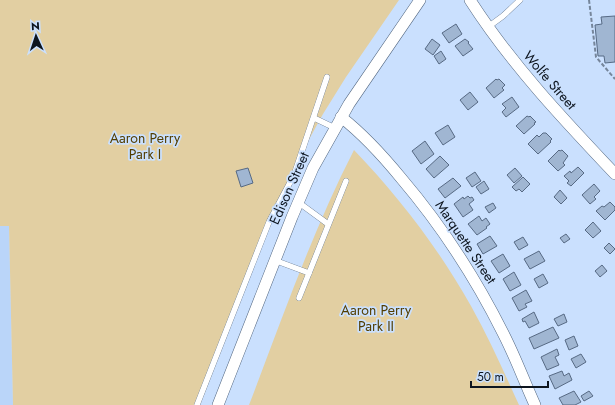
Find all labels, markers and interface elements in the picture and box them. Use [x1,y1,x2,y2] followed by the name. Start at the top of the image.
[16,16,56,56] north arrow
[31,18,40,34] text: N
[519,46,582,114] street label: Wolfe Street
[110,128,181,164] park label: Aaron Perry Park I
[264,148,314,227] street label: Edison Street
[431,196,502,288] street label: Marquette Street
[341,300,412,336] park label: Aaron Perry Park II
[471,363,548,389] scale bar
[477,368,504,386] text: 50 m

